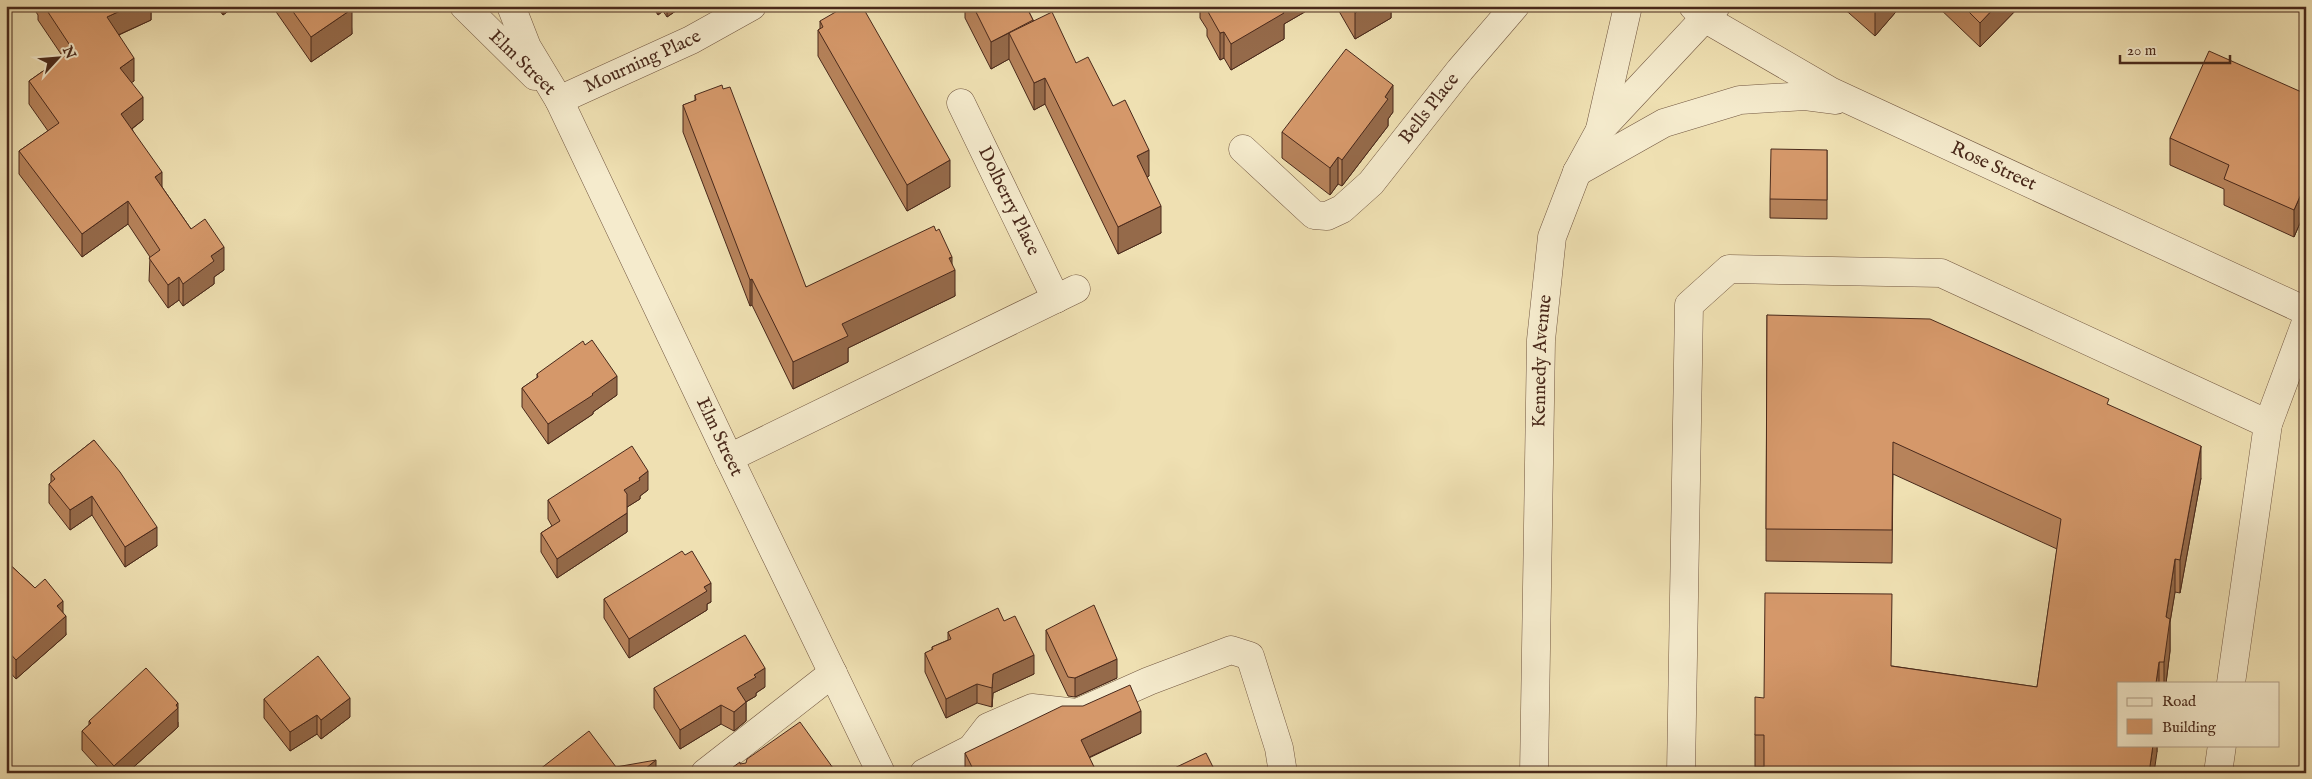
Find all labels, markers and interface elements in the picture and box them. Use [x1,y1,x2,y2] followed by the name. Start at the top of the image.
[483,25,561,101] street label: Elm Street
[581,25,706,99] street label: Mourning Place
[32,32,82,82] north arrow
[2120,32,2230,64] scale bar
[2127,41,2157,60] text: 20 m
[58,42,80,62] text: N
[1394,68,1465,149] street label: Bells Place
[1947,137,2040,197] street label: Rose Street
[972,143,1045,260] street label: Dolberry Place
[1528,293,1558,428] street label: Kennedy Avenue
[690,394,748,481] street label: Elm Street
[2117,682,2280,746] legend
[2162,692,2197,711] text: Road
[2162,718,2217,737] text: Building

